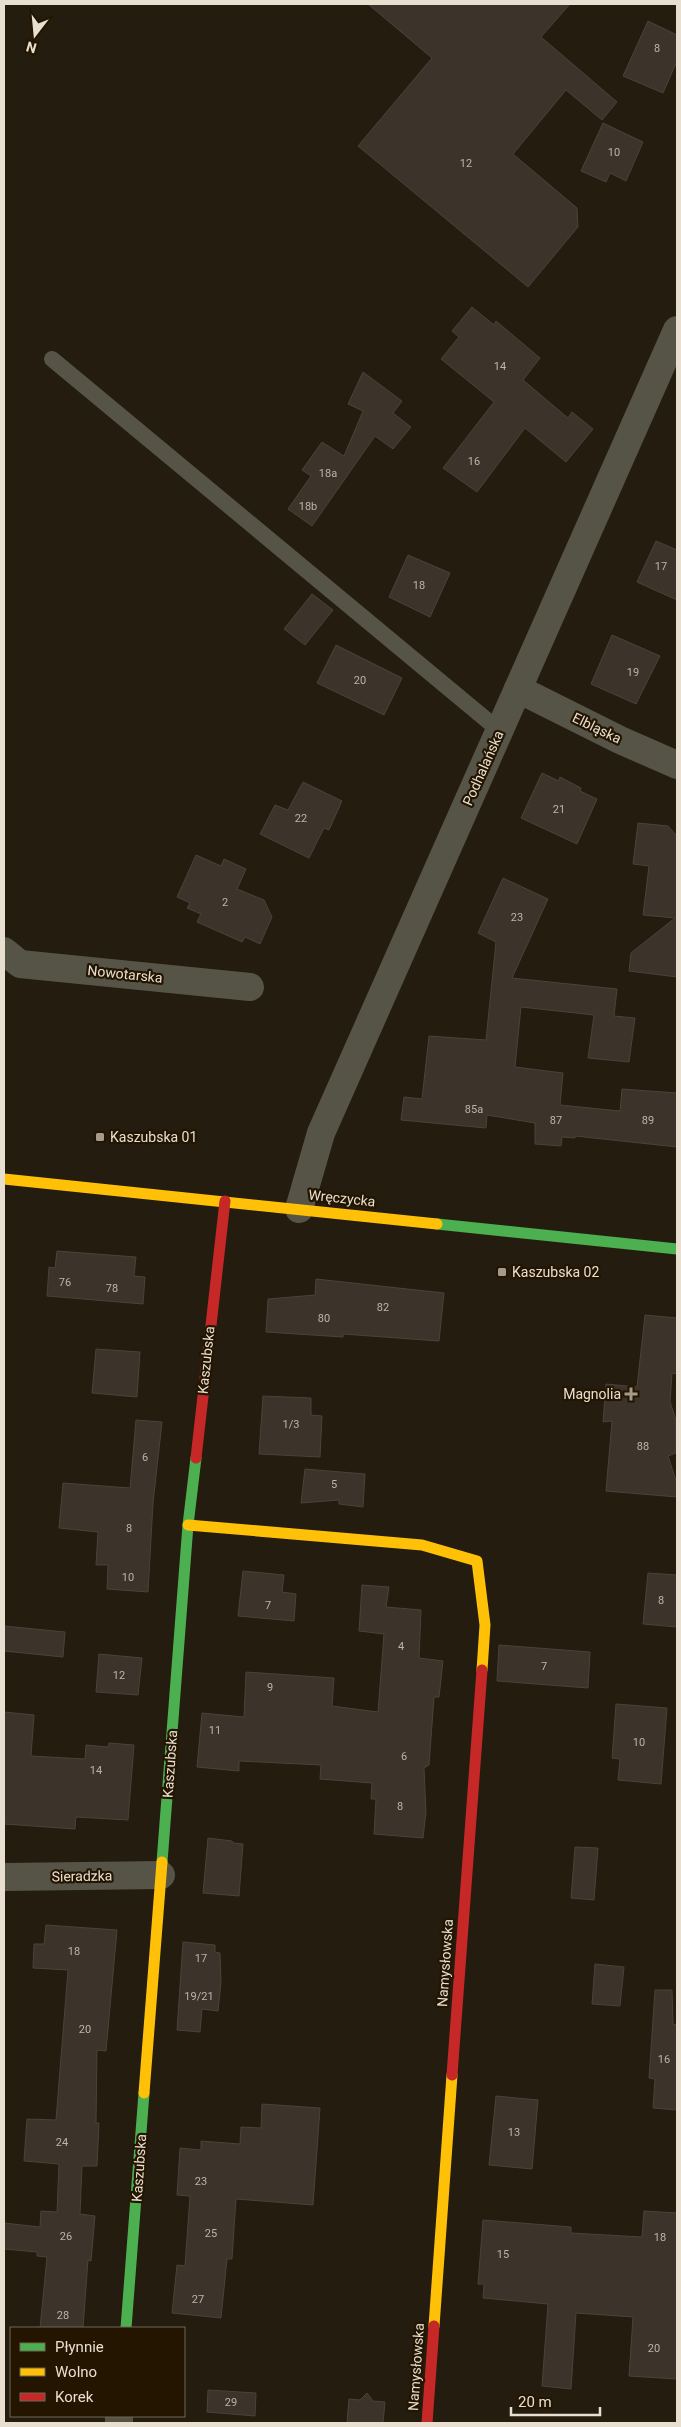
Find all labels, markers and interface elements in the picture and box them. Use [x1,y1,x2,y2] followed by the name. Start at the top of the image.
[10,10,60,60] north arrow
[24,38,38,57] text: N
[654,42,660,55] house number: 8
[608,146,620,159] house number: 10
[460,157,472,170] house number: 12
[494,360,506,373] house number: 14
[468,455,480,468] house number: 16
[319,467,337,480] house number: 18a
[299,500,317,513] house number: 18b
[655,560,667,573] house number: 17
[413,579,425,592] house number: 18
[627,666,639,679] house number: 19
[354,674,366,687] house number: 20
[570,709,624,747] street label: Elbląska
[459,728,507,808] street label: Podhalańska
[553,803,565,816] house number: 21
[295,812,307,825] house number: 22
[222,896,228,909] house number: 2
[511,911,523,924] house number: 23
[87,962,163,986] street label: Nowotarska
[465,1103,483,1116] house number: 85a
[550,1114,562,1127] house number: 87
[642,1114,654,1127] house number: 89
[110,1129,197,1145] place label: Kaszubska 01
[94,1131,106,1143] marker: Kaszubska 01
[308,1187,376,1209] street label: Wręczycka
[512,1264,599,1280] place label: Kaszubska 02
[496,1266,508,1278] marker: Kaszubska 02
[59,1276,71,1289] house number: 76
[106,1282,118,1295] house number: 78
[377,1301,389,1314] house number: 82
[318,1312,330,1325] house number: 80
[194,1325,218,1395] street label: Kaszubska
[563,1386,621,1402] place label: Magnolia
[625,1388,637,1400] marker: Magnolia
[283,1418,299,1431] house number: 1/3
[637,1440,649,1453] house number: 88
[142,1451,148,1464] house number: 6
[331,1478,337,1491] house number: 5
[126,1522,132,1535] house number: 8
[122,1571,134,1584] house number: 10
[658,1594,664,1607] house number: 8
[265,1599,271,1612] house number: 7
[398,1640,404,1653] house number: 4
[541,1660,547,1673] house number: 7
[113,1669,125,1682] house number: 12
[267,1681,273,1694] house number: 9
[209,1724,221,1737] house number: 11
[160,1729,180,1799] street label: Kaszubska
[633,1736,645,1749] house number: 10
[401,1750,407,1763] house number: 6
[90,1764,102,1777] house number: 14
[397,1800,403,1813] house number: 8
[51,1867,113,1885] street label: Sieradzka
[434,1919,456,2007] street label: Namysłowska
[68,1945,80,1958] house number: 18
[195,1952,207,1965] house number: 17
[184,1990,214,2003] house number: 19/21
[79,2023,91,2036] house number: 20
[658,2053,670,2066] house number: 16
[508,2126,520,2139] house number: 13
[129,2133,149,2203] street label: Kaszubska
[56,2136,68,2149] house number: 24
[195,2175,207,2188] house number: 23
[205,2227,217,2240] house number: 25
[60,2230,72,2243] house number: 26
[654,2231,666,2244] house number: 18
[497,2248,509,2261] house number: 15
[192,2293,204,2306] house number: 27
[57,2309,69,2322] house number: 28
[405,2323,427,2411] street label: Namysłowska
[10,2327,185,2417] legend
[55,2338,104,2356] text: Płynnie
[648,2342,660,2355] house number: 20
[55,2363,97,2381] text: Wolno
[511,2384,600,2416] scale bar
[55,2388,94,2406] text: Korek
[518,2393,552,2411] text: 20 m
[225,2396,237,2409] house number: 29

